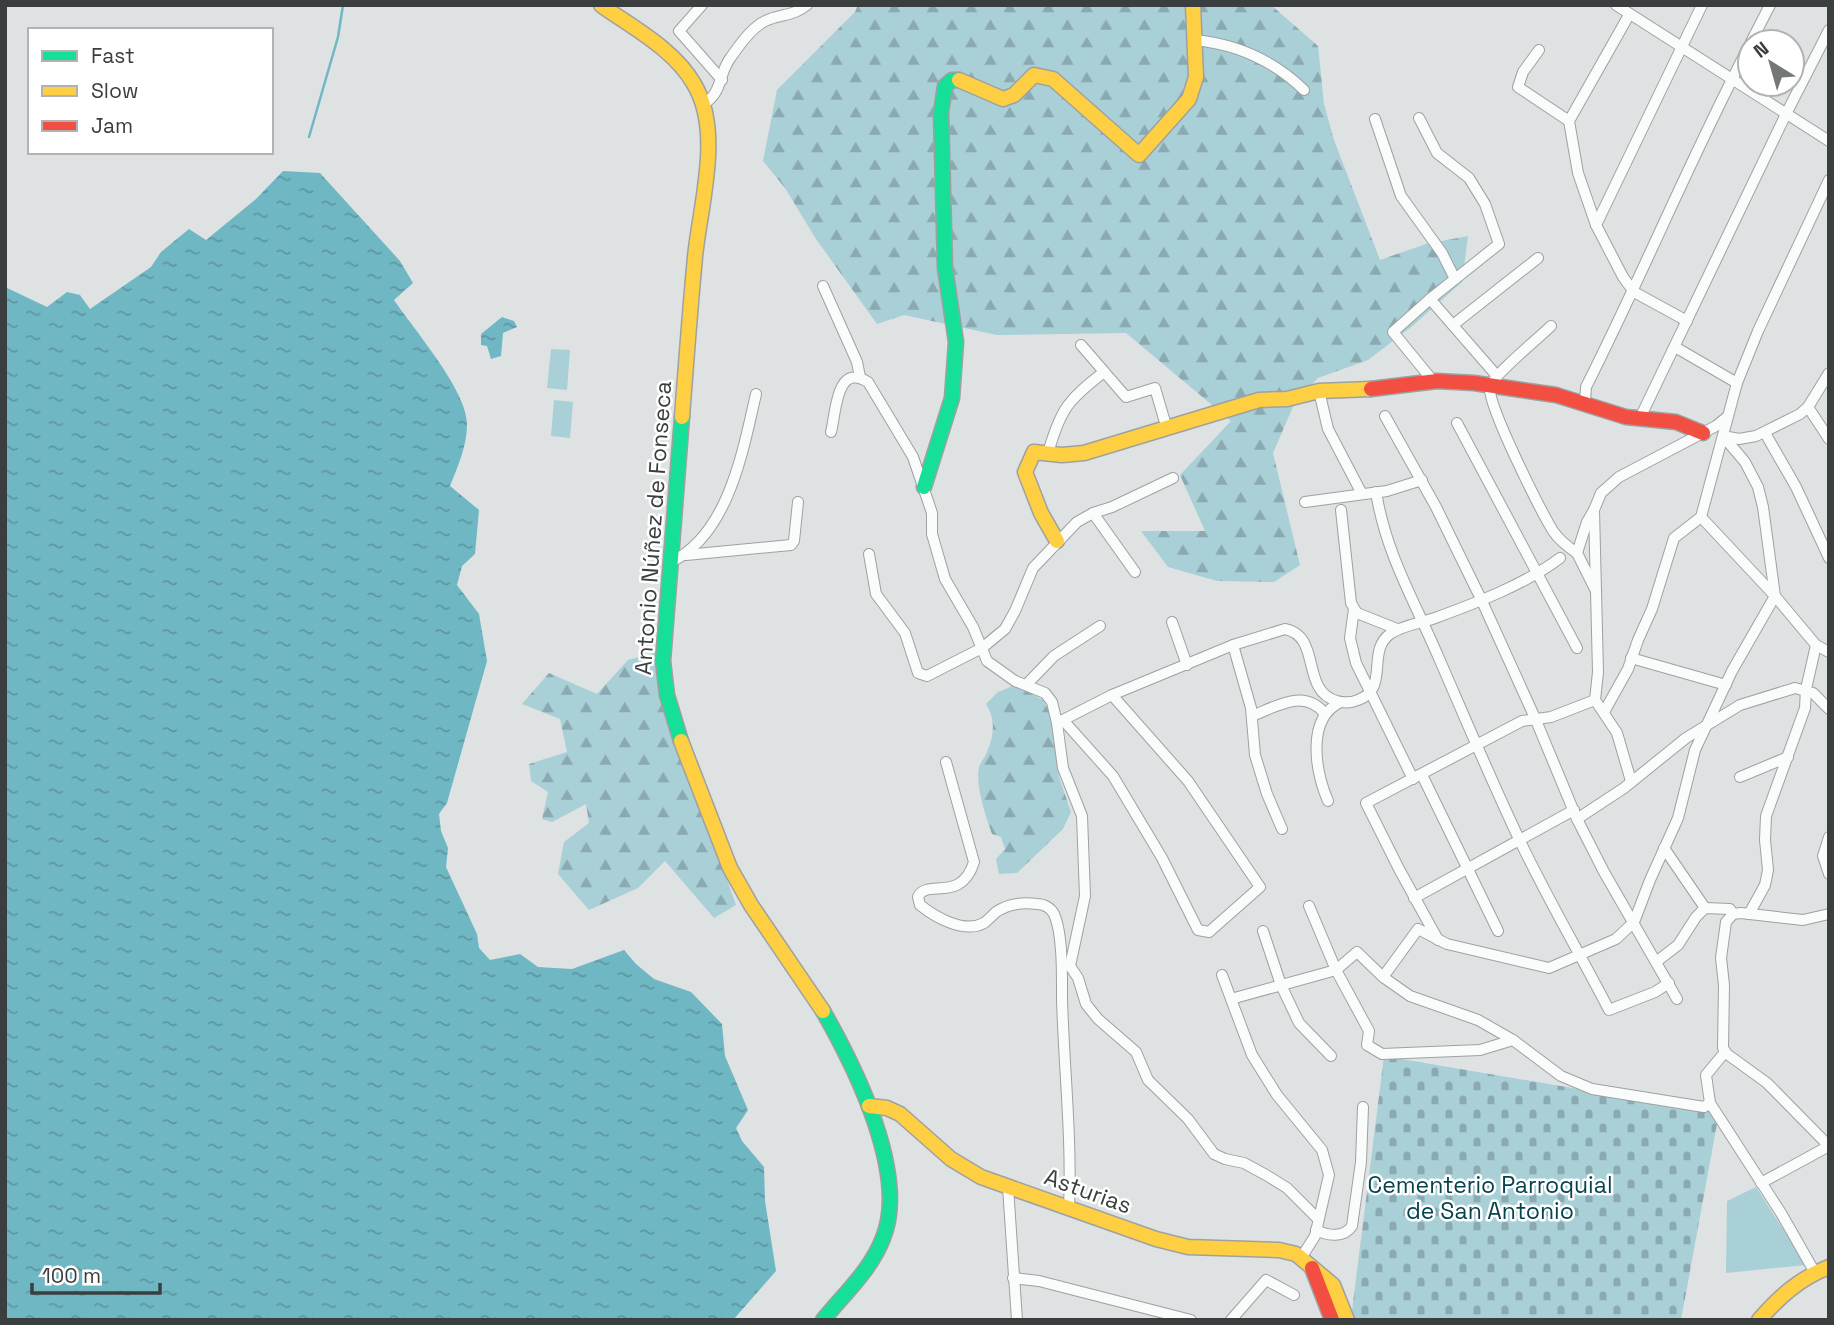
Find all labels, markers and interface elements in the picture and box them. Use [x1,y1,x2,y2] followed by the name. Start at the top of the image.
[28,28,273,154] legend
[1736,28,1806,98] north arrow
[1748,36,1774,64] text: N
[91,42,135,69] text: Fast
[91,77,139,104] text: Slow
[91,112,133,139] text: Jam
[628,380,678,676] street label: Antonio Núñez de Fonseca
[1040,1161,1136,1221] street label: Asturias
[1367,1170,1613,1226] park label: Cementerio Parroquial de San Antonio
[32,1252,159,1296] scale bar
[42,1262,101,1289] text: 100 m

